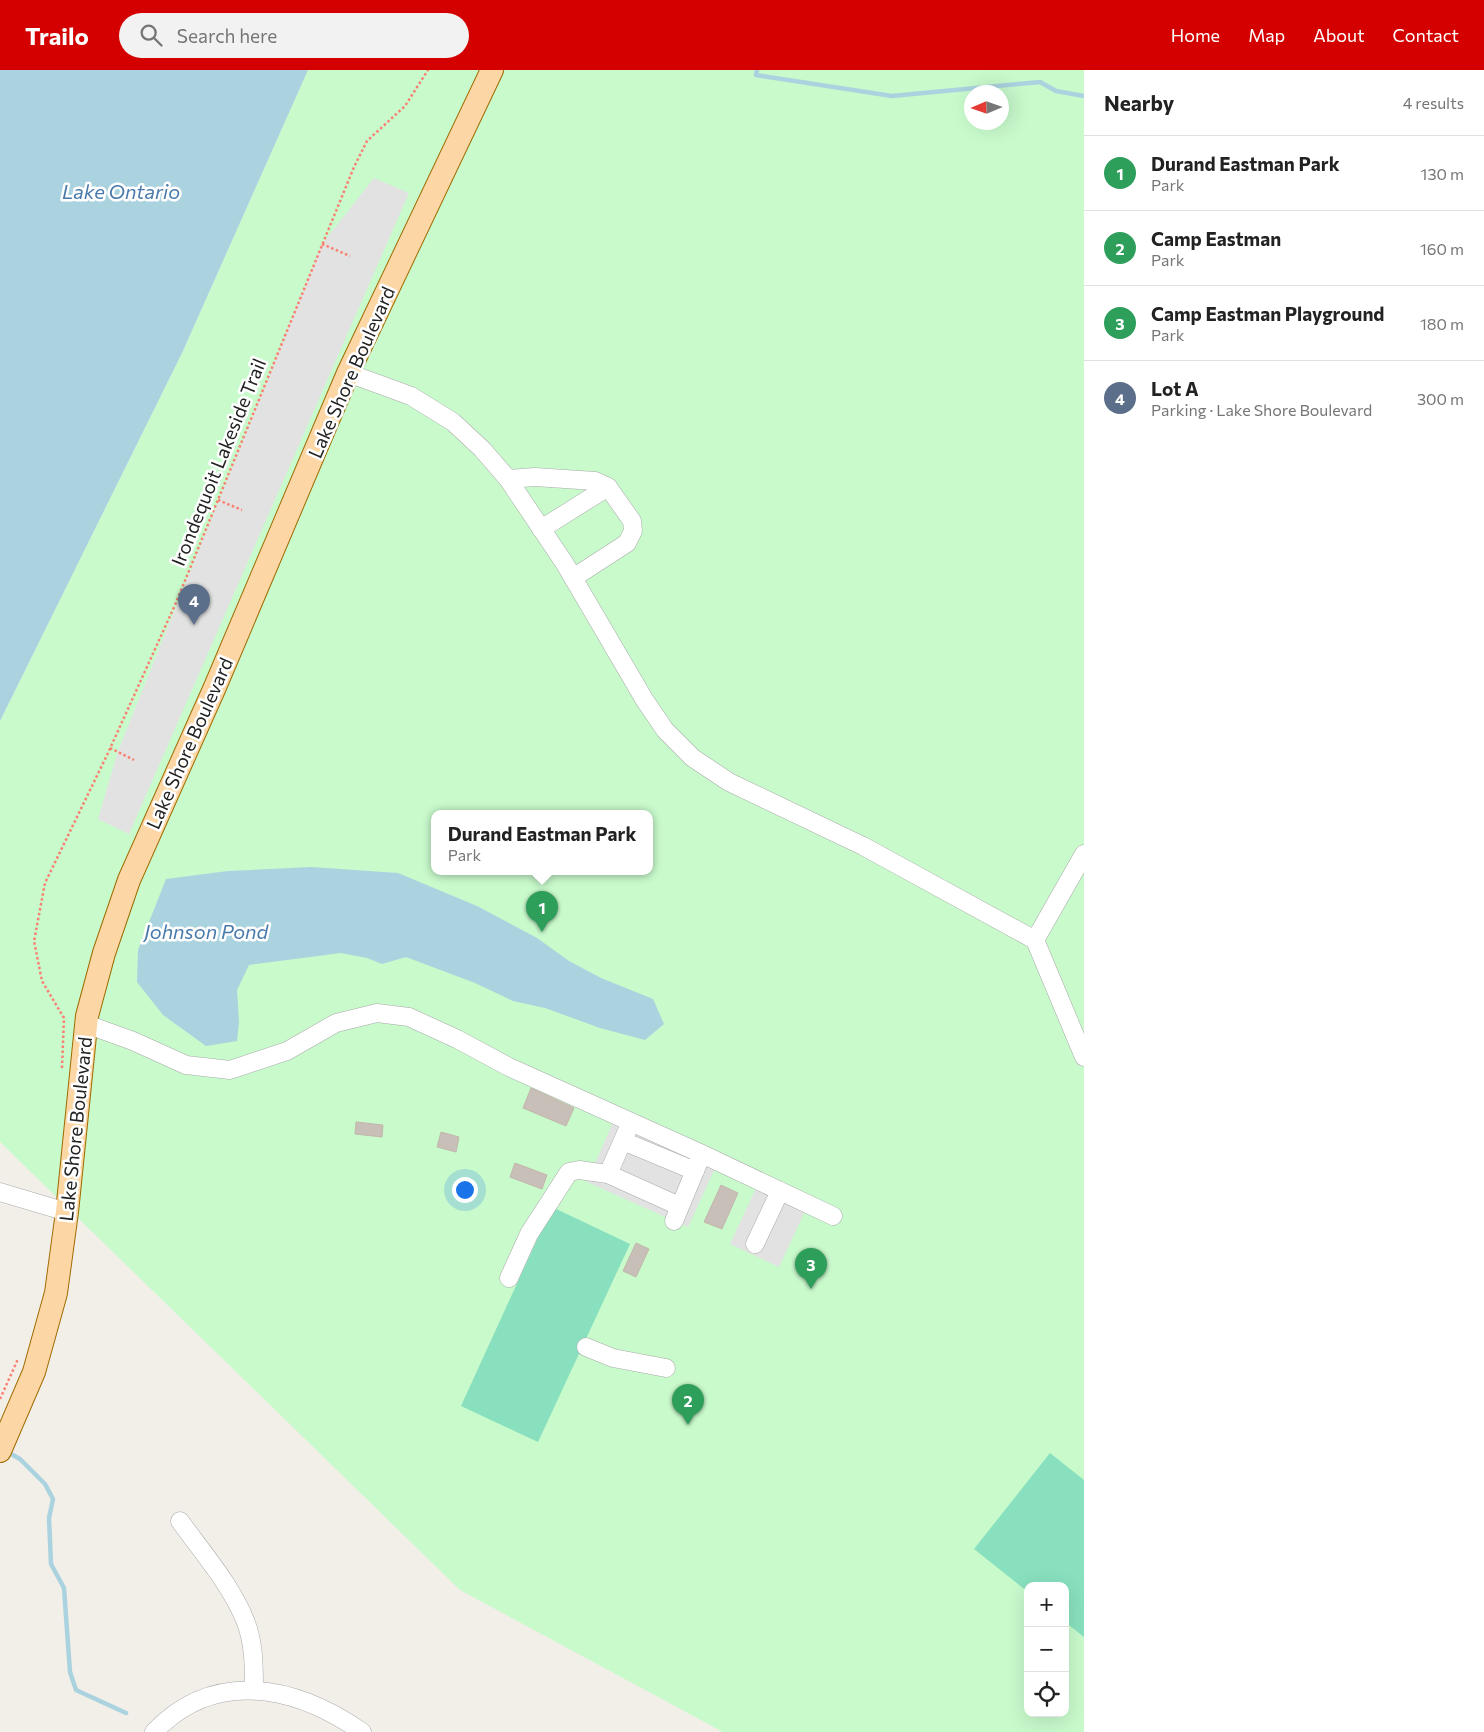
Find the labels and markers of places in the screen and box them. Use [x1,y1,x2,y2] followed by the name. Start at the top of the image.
[178,584,210,625] pin: 4
[526,891,558,932] pin: 1
[795,1248,827,1289] pin: 3
[672,1384,704,1425] pin: 2

